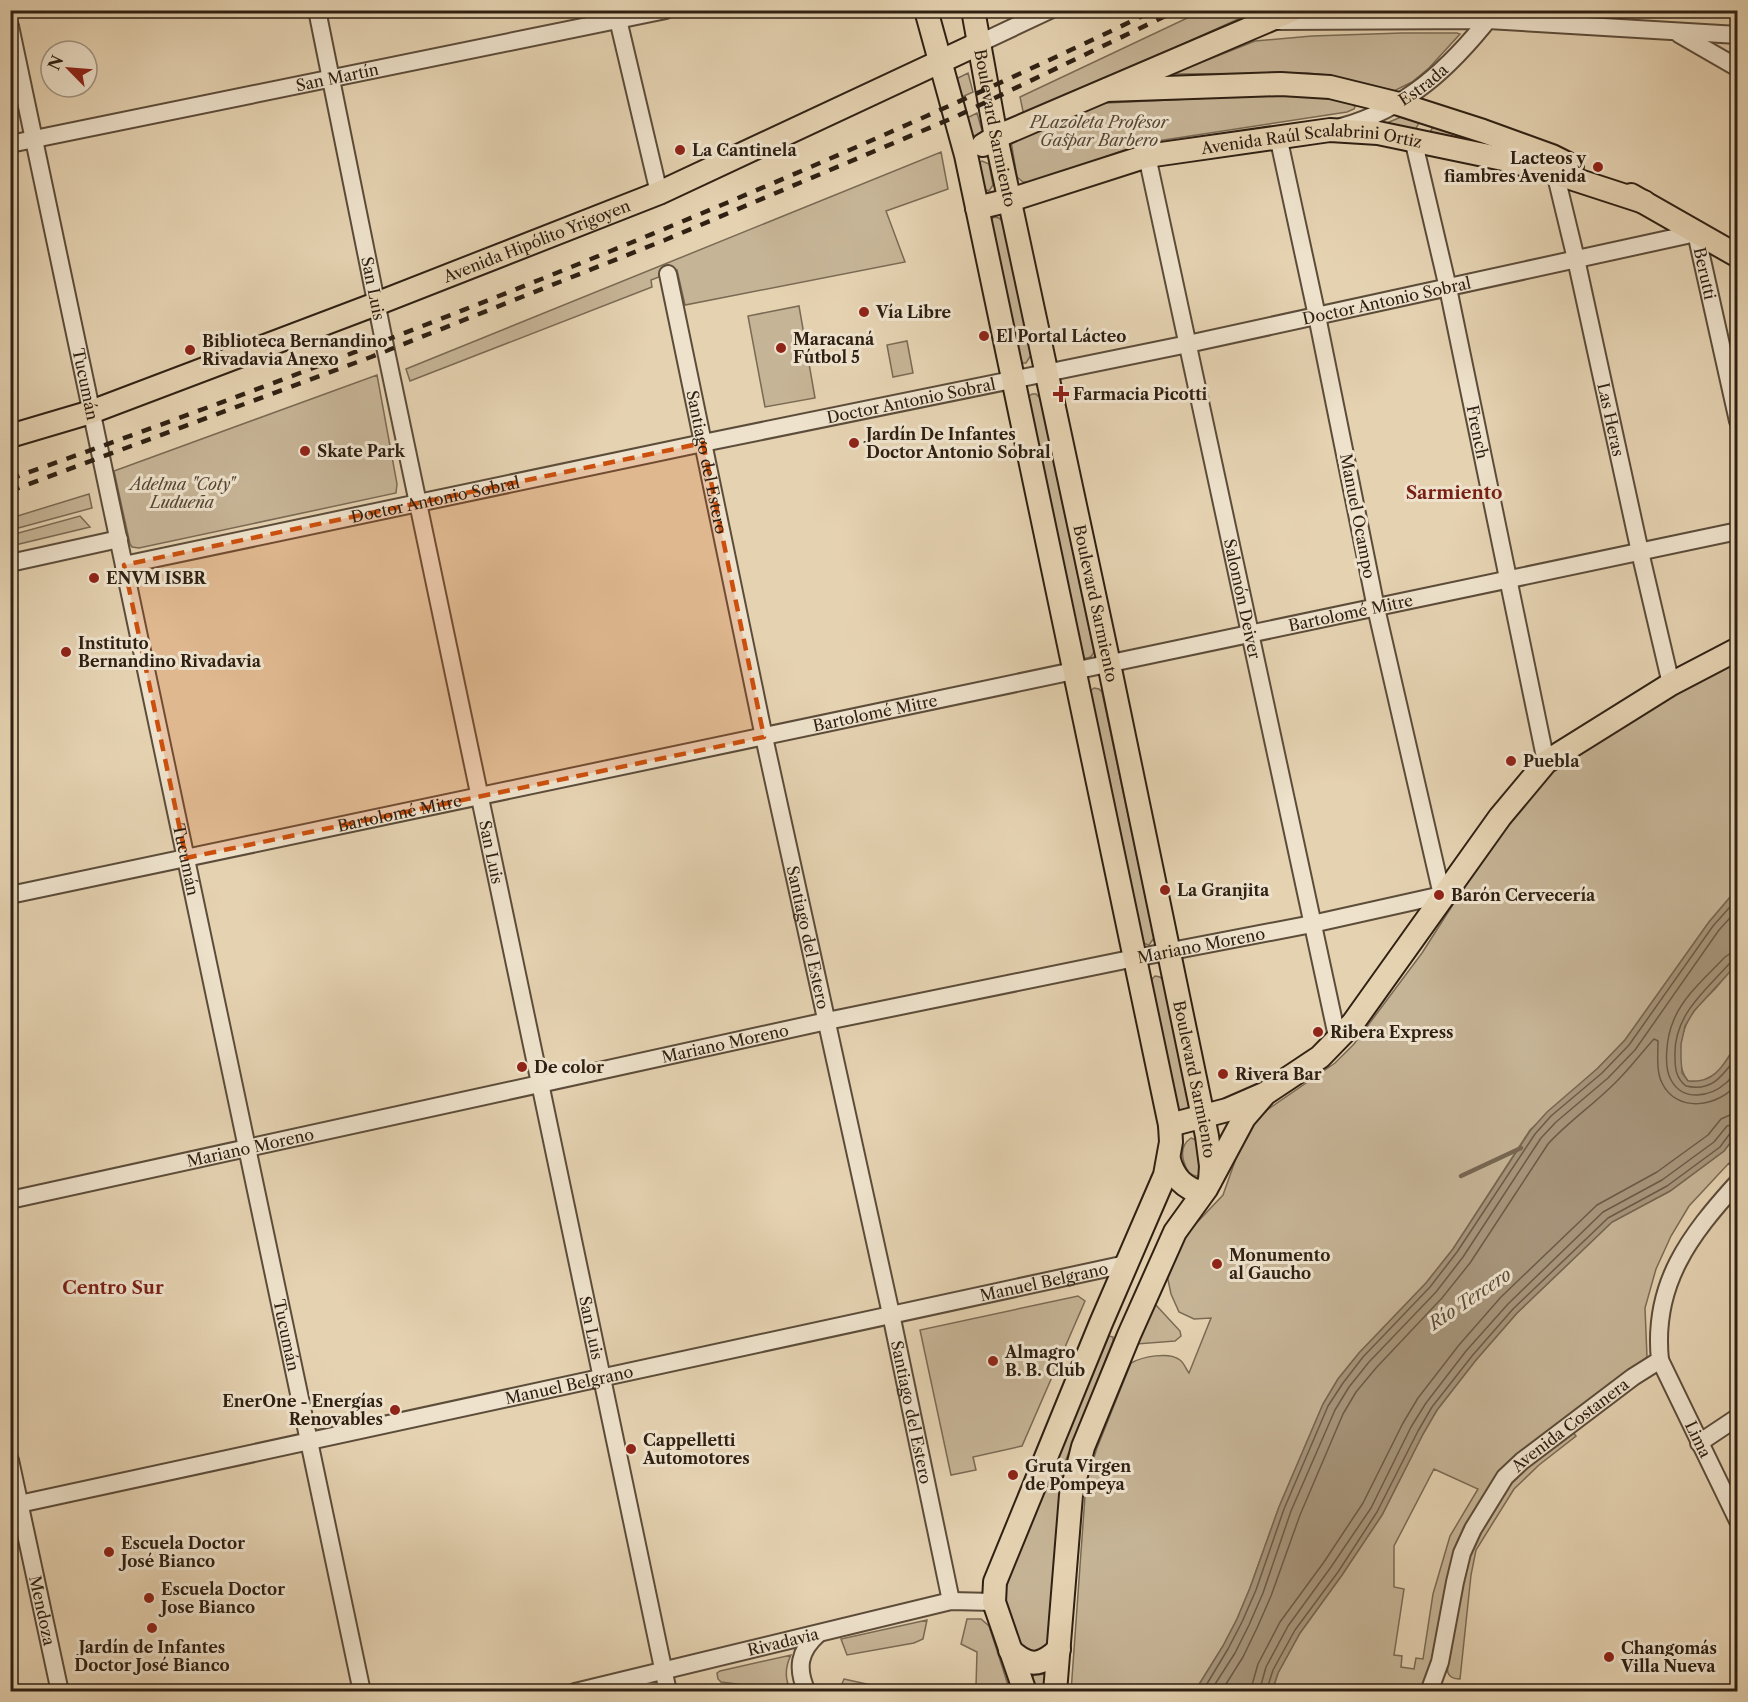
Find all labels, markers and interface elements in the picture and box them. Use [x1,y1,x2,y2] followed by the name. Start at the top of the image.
[39,39,99,99] north arrow
[970,47,1021,209] street label: Boulevard Sarmiento
[43,52,67,73] text: N
[294,59,380,95] street label: San Martín
[1395,59,1452,110] street label: Estrada
[1028,112,1170,150] park label: PLazoleta Profesor Gaspar Barbero
[1199,120,1424,158] street label: Avenida Raúl Scalabrini Ortiz
[692,140,797,160] place label: La Cantinela
[673,143,687,157] marker: La Cantinela
[1444,148,1587,186] place label: Lacteos y fiambres Avenida
[1591,160,1605,174] marker: Lacteos y fiambres Avenida
[440,195,633,287] street label: Avenida Hipólito Yrigoyen
[1689,245,1721,301] street label: Berutti
[357,255,390,322] street label: San Luis
[1300,272,1473,329] street label: Doctor Antonio Sobral
[875,302,952,322] place label: Vía Libre
[857,305,871,319] marker: Vía Libre
[996,326,1126,346] place label: El Portal Lácteo
[793,329,875,367] place label: Maracaná Fútbol 5
[977,329,991,343] marker: El Portal Lácteo
[202,331,387,369] place label: Biblioteca Bernandino Rivadavia Anexo
[774,341,788,355] marker: Maracaná Fútbol 5
[183,343,197,357] marker: Biblioteca Bernandino Rivadavia Anexo
[68,346,103,422] street label: Tucumán
[825,373,997,428] street label: Doctor Antonio Sobral
[1593,381,1629,458] street label: Las Heras
[1073,384,1208,404] place label: Farmacia Picotti
[1054,387,1068,401] marker: Farmacia Picotti
[682,388,732,536] street label: Santiago del Estero
[1462,403,1493,461] street label: French
[863,424,1051,462] place label: Jardín De Infantes Doctor Antonio Sobral
[847,436,861,450] marker: Jardín De Infantes Doctor Antonio Sobral
[317,441,406,461] place label: Skate Park
[298,444,312,458] marker: Skate Park
[1336,452,1380,580] street label: Manuel Ocampo
[349,472,522,527] street label: Doctor Antonio Sobral
[127,474,237,512] park label: Adelma "Coty" Ludueña
[1406,482,1502,504] district label: Sarmiento
[1069,523,1123,684] street label: Boulevard Sarmiento
[1220,537,1265,661] street label: Salomón Deiver
[106,568,207,588] place label: ENVM ISBR
[87,571,101,585] marker: ENVM ISBR
[1286,590,1415,635] street label: Bartolomé Mitre
[78,633,262,671] place label: Instituto Bernandino Rivadavia
[59,645,73,659] marker: Instituto Bernandino Rivadavia
[811,690,939,736] street label: Bartolomé Mitre
[1523,751,1580,771] place label: Puebla
[1504,754,1518,768] marker: Puebla
[335,790,464,836] street label: Bartolomé Mitre
[475,819,508,886] street label: San Luis
[169,822,203,897] street label: Tucumán
[783,864,834,1011] street label: Santiago del Estero
[1177,880,1270,900] place label: La Granjita
[1158,883,1172,897] marker: La Granjita
[1451,885,1596,905] place label: Barón Cervecería
[1432,888,1446,902] marker: Barón Cervecería
[1136,923,1267,967] street label: Mariano Moreno
[1169,999,1220,1159] street label: Boulevard Sarmiento
[660,1020,791,1067] street label: Mariano Moreno
[1330,1022,1454,1042] place label: Ribera Express
[1311,1025,1325,1039] marker: Ribera Express
[534,1057,604,1077] place label: De color
[515,1060,529,1074] marker: De color
[1235,1064,1322,1084] place label: Rivera Bar
[1216,1067,1230,1081] marker: Rivera Bar
[185,1124,316,1171] street label: Mariano Moreno
[1229,1245,1330,1283] place label: Monumento al Gaucho
[1210,1257,1224,1271] marker: Monumento al Gaucho
[978,1258,1110,1305] street label: Manuel Belgrano
[1423,1263,1516,1336] water label: Río Tercero
[62,1277,164,1299] district label: Centro Sur
[575,1294,608,1361] street label: San Luis
[269,1297,304,1373] street label: Tucumán
[887,1339,936,1486] street label: Santiago del Estero
[1004,1342,1085,1380] place label: Almagro B. B. Club
[986,1354,1000,1368] marker: Almagro B. B. Club
[503,1361,635,1408] street label: Manuel Belgrano
[1506,1373,1633,1477] street label: Avenida Costanera
[222,1391,383,1429] place label: EnerOne - Energías Renovables
[388,1403,402,1417] marker: EnerOne - Energías Renovables
[1681,1417,1716,1461] street label: Lima
[642,1430,750,1468] place label: Cappelletti Automotores
[624,1442,638,1456] marker: Cappelletti Automotores
[1025,1456,1131,1494] place label: Gruta Virgen de Pompeya
[1006,1468,1020,1482] marker: Gruta Virgen de Pompeya
[118,1533,245,1571] place label: Escuela Doctor José Bianco
[102,1545,116,1559] marker: Escuela Doctor José Bianco
[25,1574,60,1648] street label: Mendoza
[158,1579,285,1617] place label: Escuela Doctor Jose Bianco
[142,1591,156,1605] marker: Escuela Doctor Jose Bianco
[145,1621,159,1635] marker: Jardín de Infantes Doctor José Bianco
[745,1623,821,1660] street label: Rivadavia
[74,1637,230,1675] place label: Jardín de Infantes Doctor José Bianco
[1620,1638,1717,1676] place label: Changomás Villa Nueva
[1602,1650,1616,1664] marker: Changomás Villa Nueva

